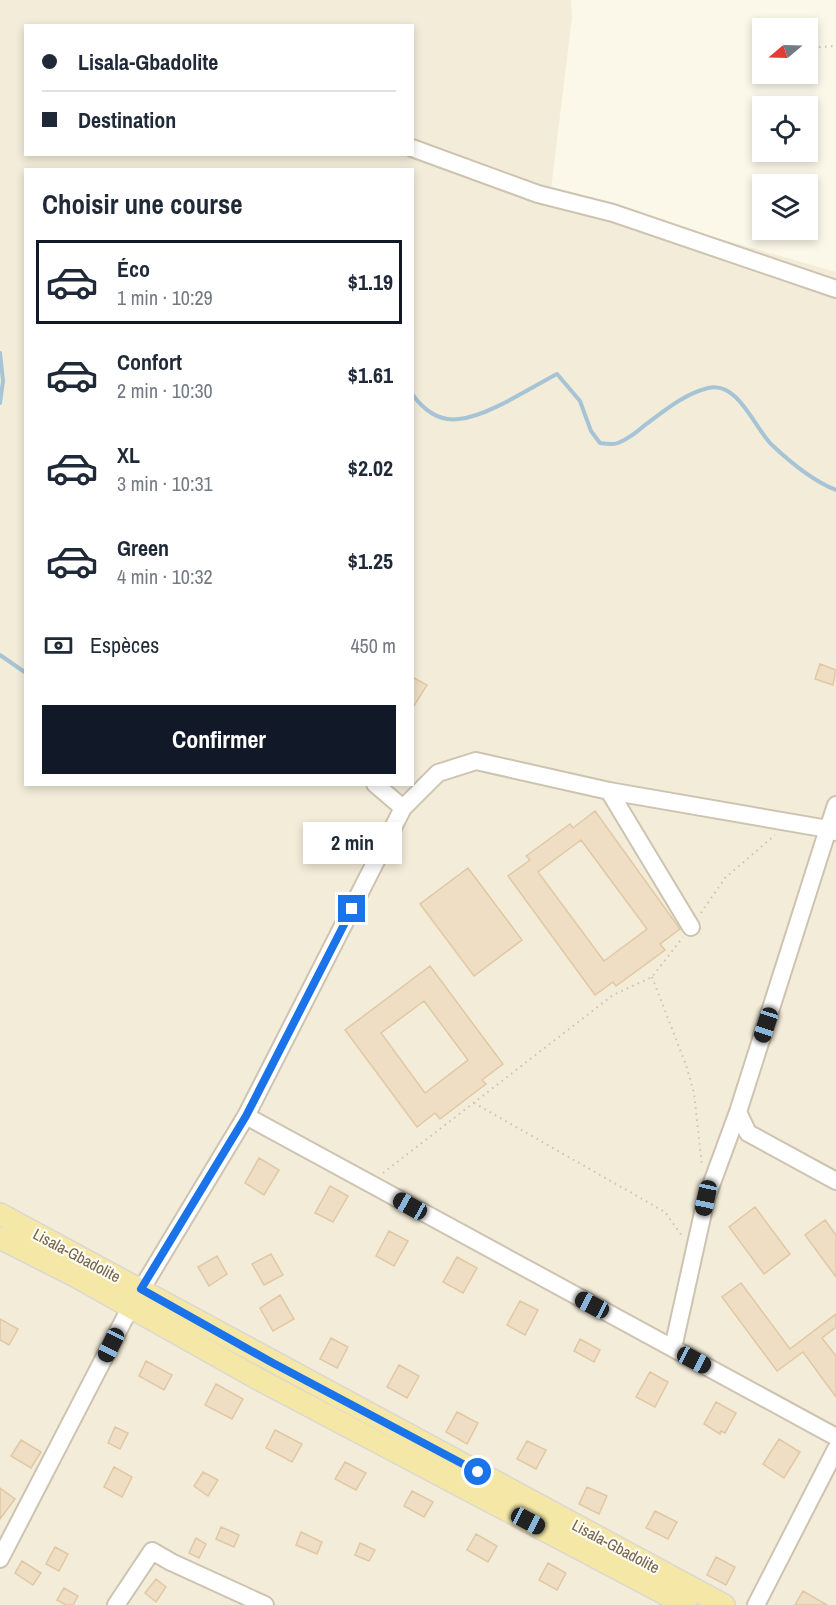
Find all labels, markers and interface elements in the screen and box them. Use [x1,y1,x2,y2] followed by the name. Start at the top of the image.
[752,18,818,84] north arrow
[752,18,818,240] map controls
[78,47,218,77] text: Lisala-Gbadolite
[752,96,818,162] button: locate
[78,105,176,135] text: Destination
[752,174,818,240] button: layers
[42,186,243,222] text: Choisir une course
[117,254,150,284] text: Éco
[45,255,99,309] icon: car
[348,267,393,297] text: $1.19
[117,284,213,311] text: 1 min · 10:29
[117,347,182,377] text: Confort
[45,348,99,402] icon: car
[348,360,393,390] text: $1.61
[117,377,213,404] text: 2 min · 10:30
[117,440,140,470] text: XL
[45,441,99,495] icon: car
[348,453,393,483] text: $2.02
[117,470,213,497] text: 3 min · 10:31
[117,533,169,563] text: Green
[45,534,99,588] icon: car
[348,546,393,576] text: $1.25
[117,563,213,590] text: 4 min · 10:32
[42,629,75,662] icon: cash
[90,630,159,660] text: Espèces
[350,632,396,659] text: 450 m
[42,705,396,774] button: Confirmer
[302,822,401,864] callout: 2 min
[331,829,374,856] text: 2 min
[338,895,365,922] route end
[752,1005,780,1045] car
[693,1179,719,1217] car
[390,1189,430,1223] car
[29,1223,125,1287] street label: Lisala-Gbadolite
[572,1289,612,1321] car
[95,1325,127,1365] car
[674,1344,714,1376] car
[464,1458,491,1485] route start
[508,1505,548,1537] car
[568,1514,664,1578] street label: Lisala-Gbadolite

